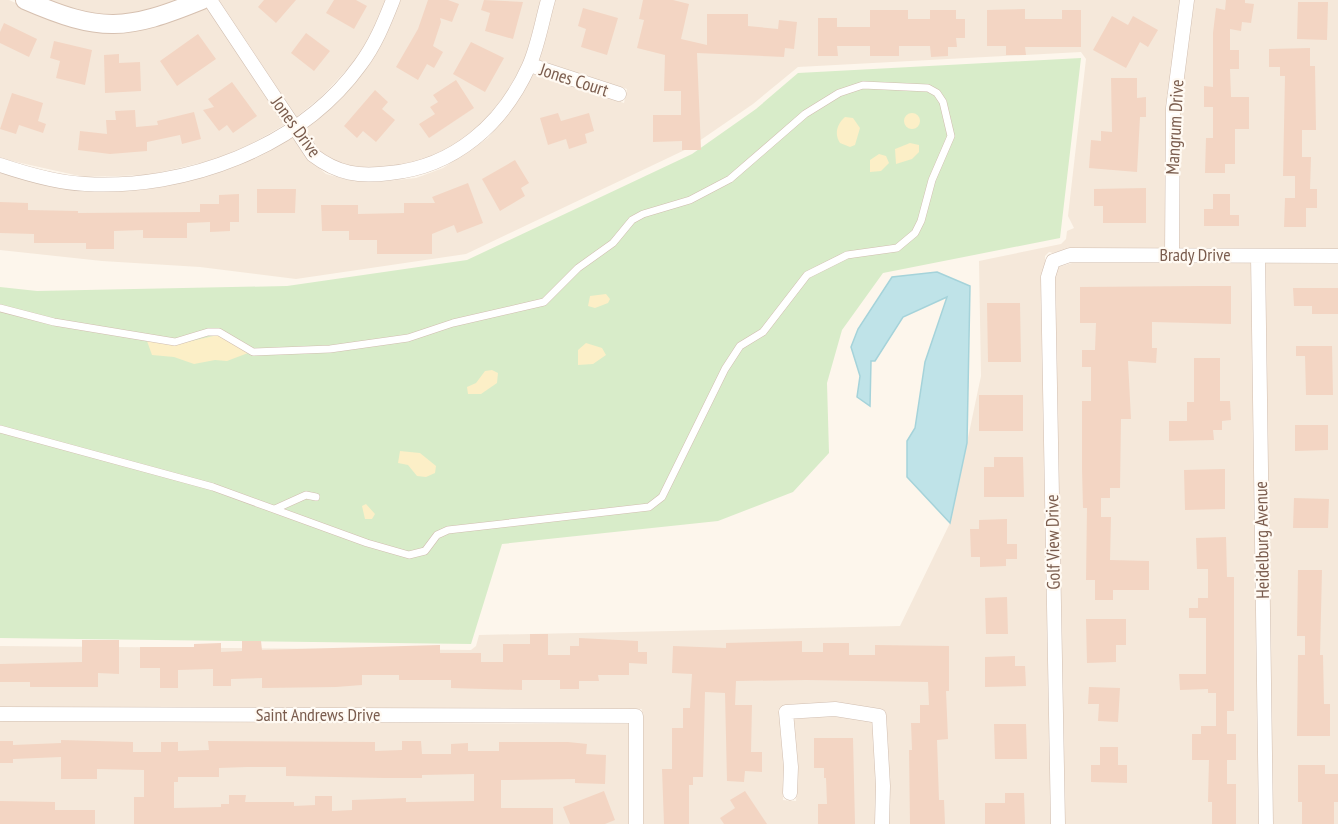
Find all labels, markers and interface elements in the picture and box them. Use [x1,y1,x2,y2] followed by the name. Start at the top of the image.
[536,57,612,101] street label: Jones Court
[1161,79,1188,175] street label: Mangrum Drive
[266,91,326,162] street label: Jones Drive
[1159,243,1231,266] street label: Brady Drive
[1249,481,1274,599] street label: Heidelburg Avenue
[1040,494,1065,590] street label: Golf View Drive
[256,703,380,726] street label: Saint Andrews Drive

